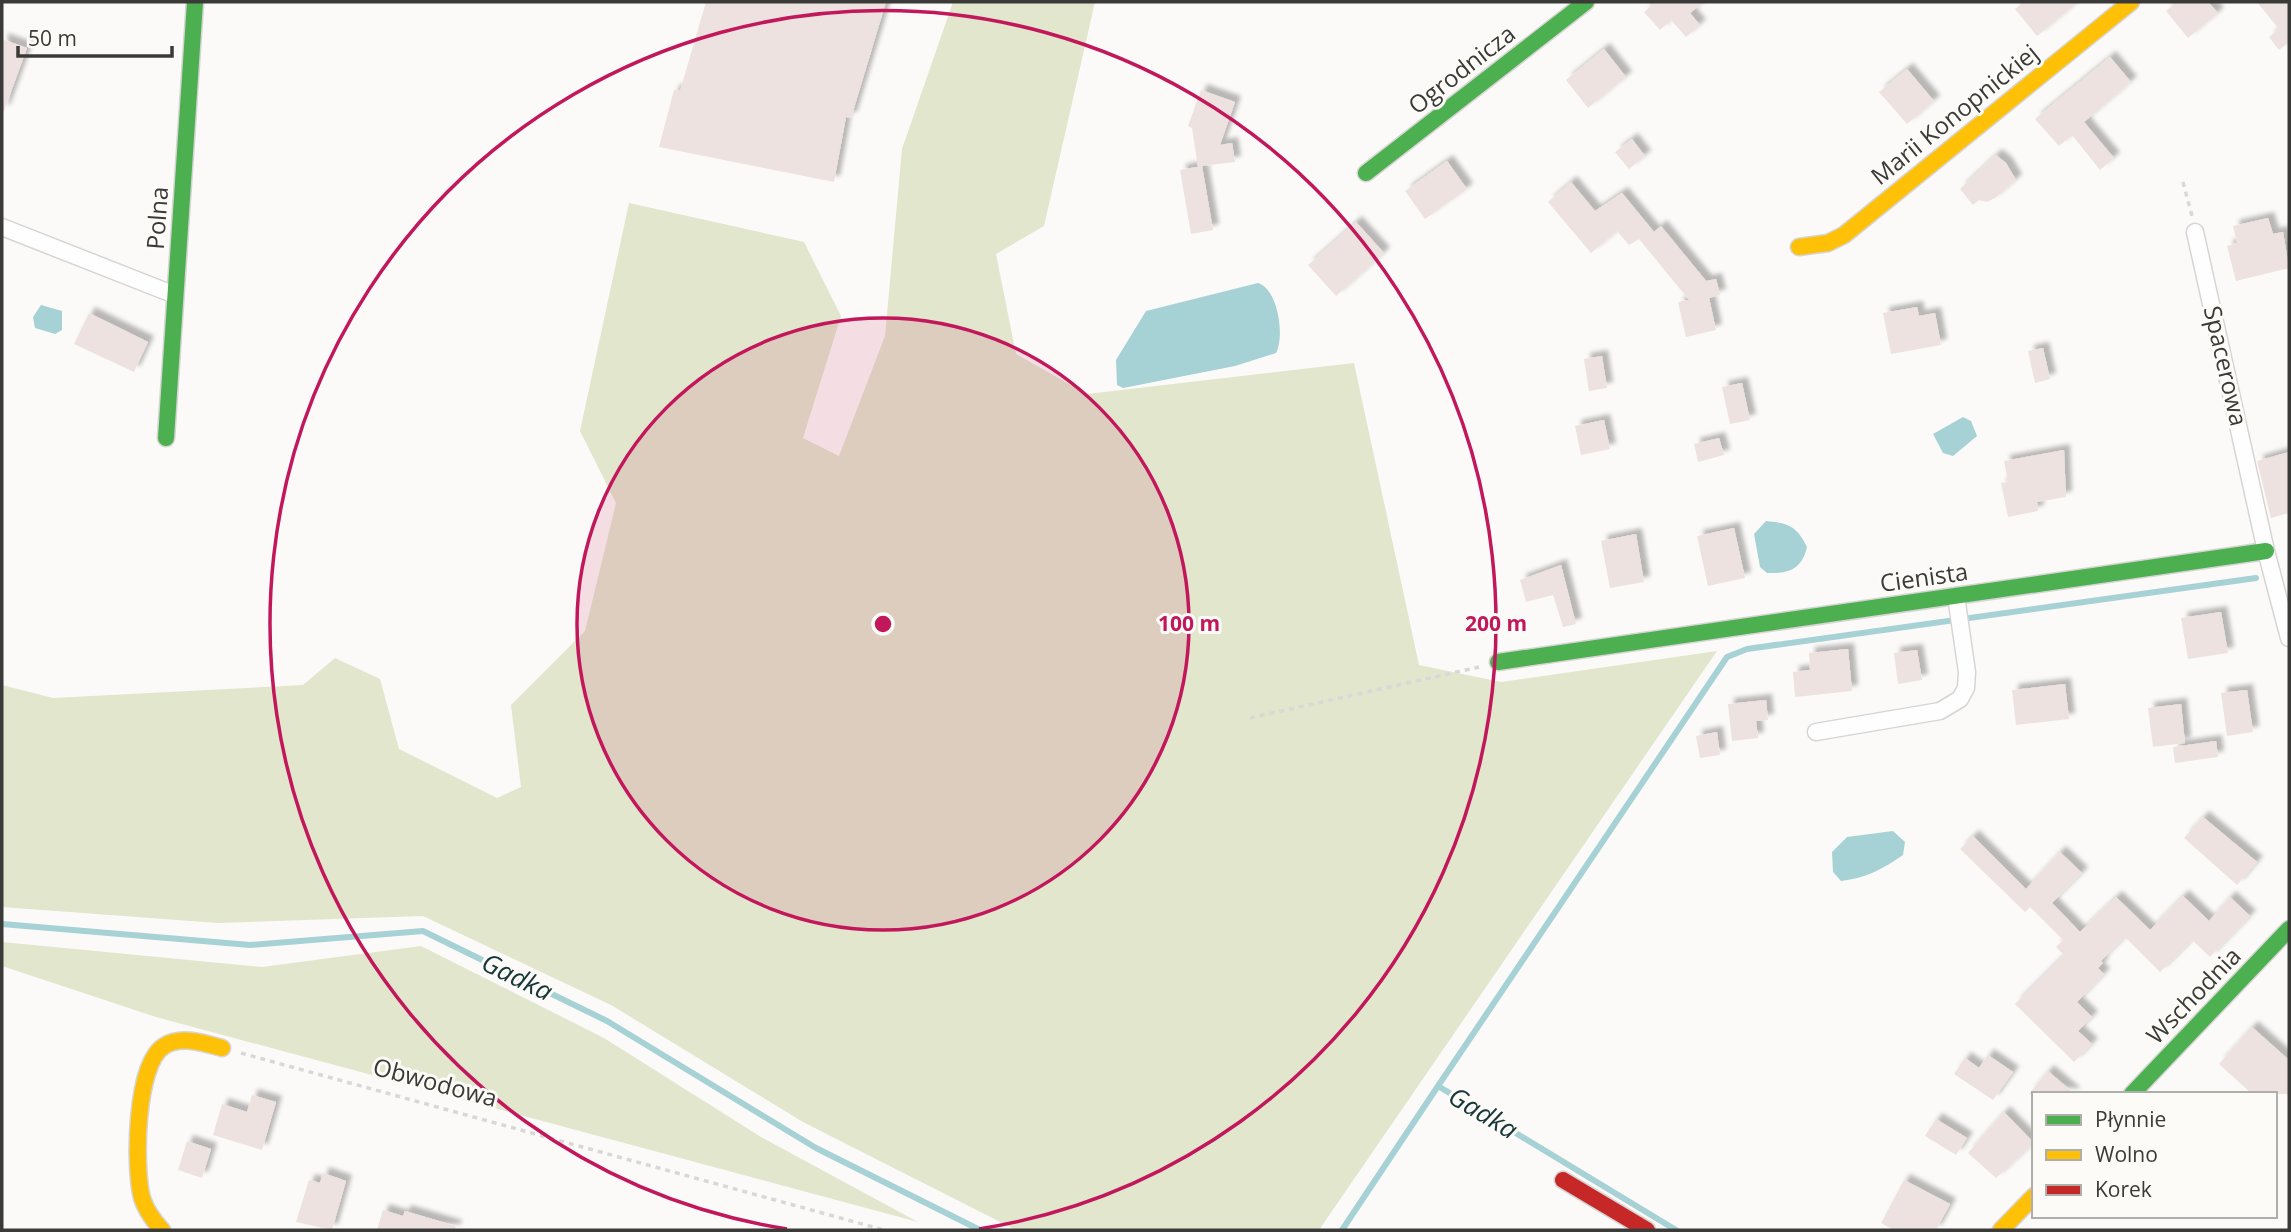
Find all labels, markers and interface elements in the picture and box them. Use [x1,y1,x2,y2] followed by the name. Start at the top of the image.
[18,14,172,58] scale bar
[1401,17,1521,121] street label: Ogrodnicza
[28,24,77,52] text: 50 m
[1863,36,2045,192] street label: Marii Konopnickiej
[138,185,175,250] street label: Polna
[2197,302,2256,429] street label: Spacerowa
[1878,554,1970,599] street label: Cienista
[1158,609,1220,637] text: 100 m
[1465,609,1527,637] text: 200 m
[871,612,895,636] centre of rings
[2138,939,2248,1051] street label: Wschodnia
[476,944,559,1009] water label: Gadka
[370,1049,501,1114] street label: Obwodowa
[1442,1077,1525,1147] water label: Gadka
[2032,1092,2277,1218] legend
[2095,1105,2166,1133] text: Płynnie
[2095,1140,2158,1168] text: Wolno
[2095,1175,2152,1203] text: Korek

